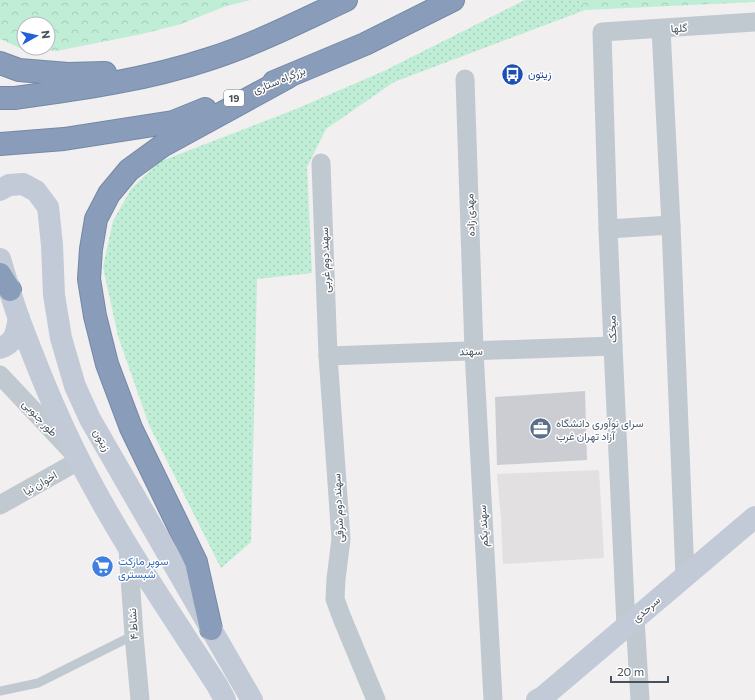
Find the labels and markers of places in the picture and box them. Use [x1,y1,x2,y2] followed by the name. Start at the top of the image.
[500,61,526,87] bus stop icon: زیتون
[528,67,552,81] place label: زیتون
[528,416,554,442] office icon: سرای نوآوری دانشگاه آزاد تهران غرب
[556,416,644,443] place label: سرای نوآوری دانشگاه آزاد تهران غرب
[90,554,116,580] supermarket icon: سوپر مارکت شبستری
[118,554,169,581] place label: سوپر مارکت شبستری

